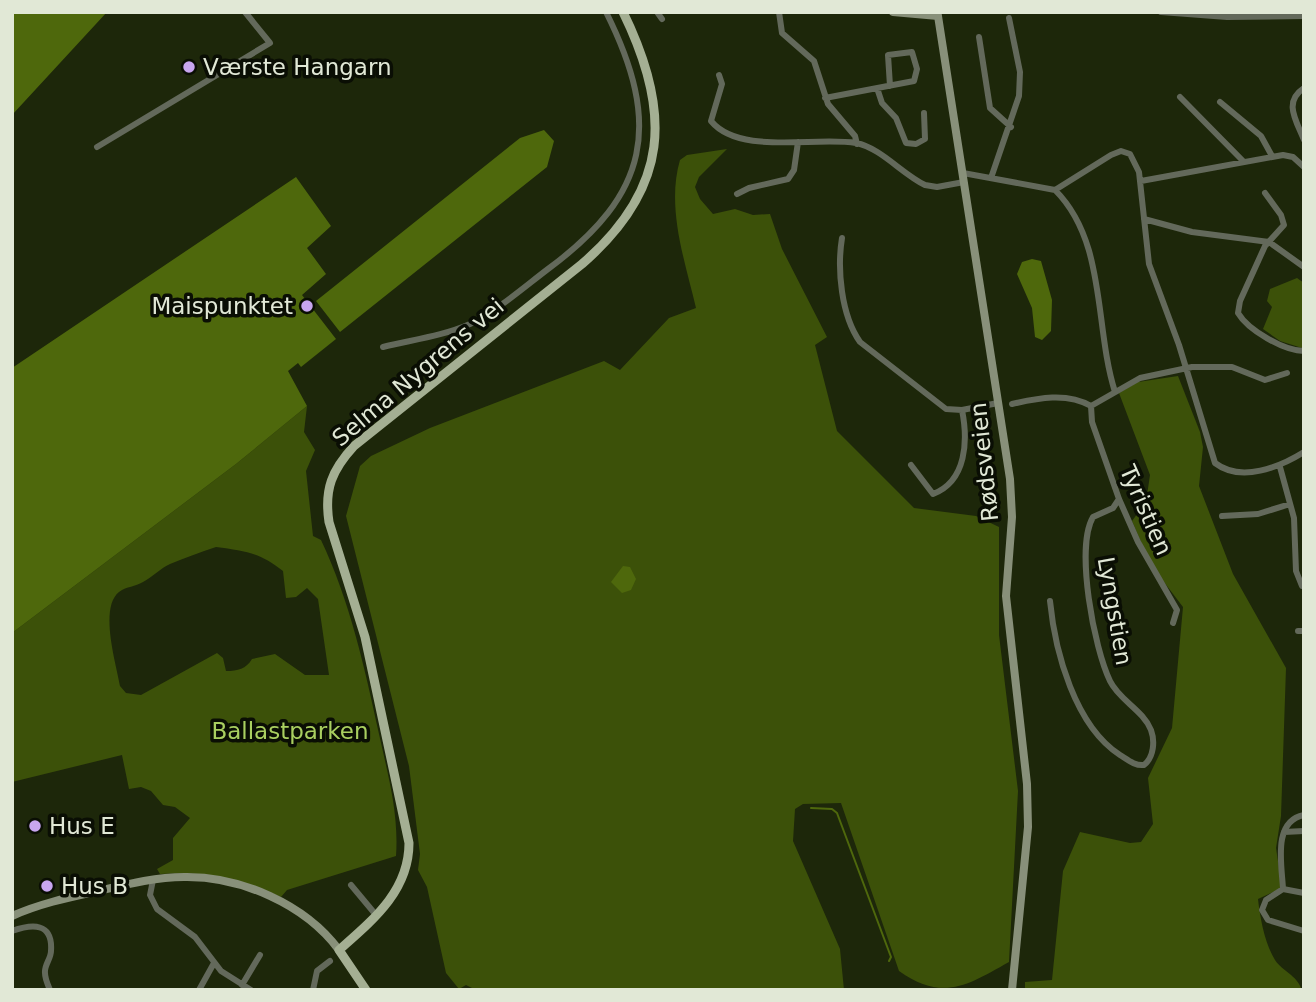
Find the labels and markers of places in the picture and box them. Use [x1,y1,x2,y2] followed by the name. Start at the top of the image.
[203,54,392,80] place label: Værste Hangarn
[181,59,197,75] marker: Værste Hangarn
[151,293,293,319] place label: Maispunktet
[299,298,315,314] marker: Maispunktet
[49,813,115,839] place label: Hus E
[27,818,43,834] marker: Hus E
[61,873,128,899] place label: Hus B
[39,878,55,894] marker: Hus B

